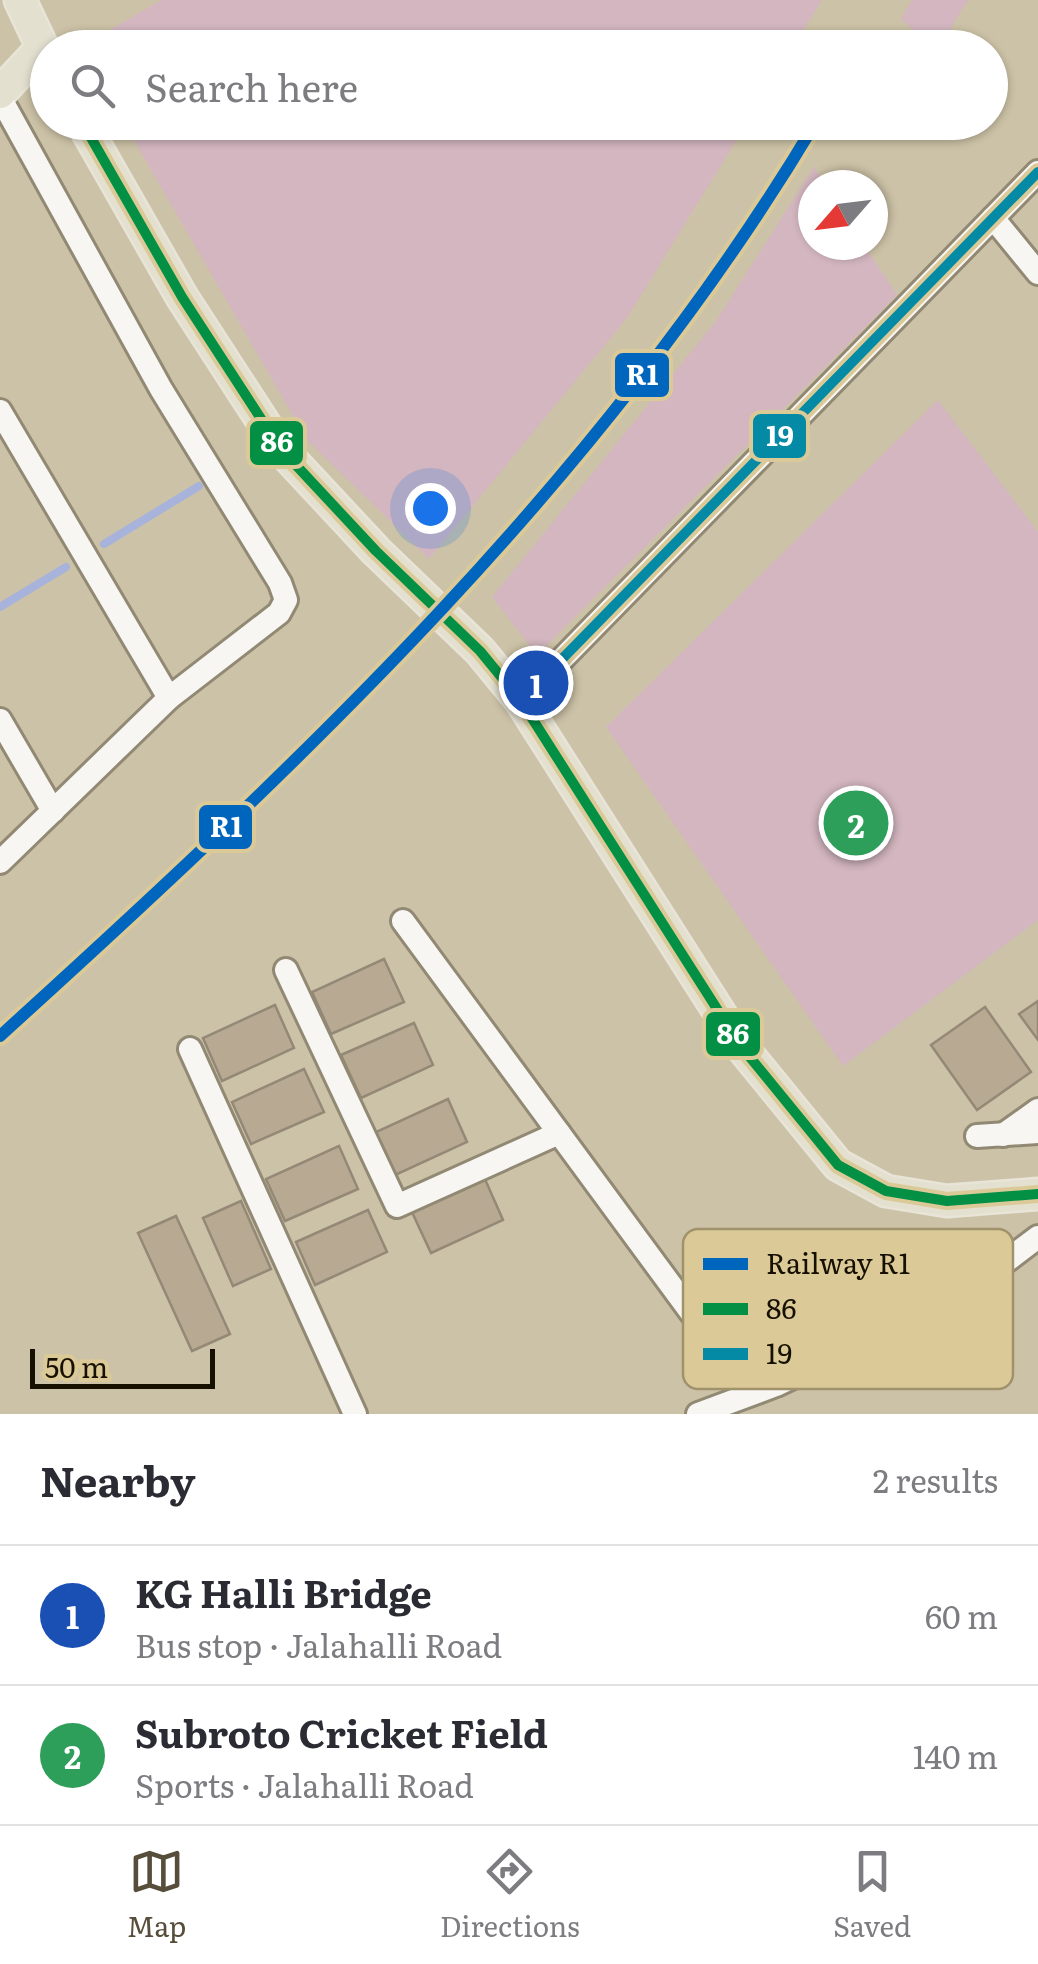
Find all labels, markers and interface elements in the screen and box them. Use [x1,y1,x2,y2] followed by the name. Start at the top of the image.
[30,30,1008,140] search box
[145,57,358,114] text: Search here
[65,58,120,113] icon: search
[798,170,888,260] north arrow
[613,351,671,399] line badge: R1
[626,352,659,394] text: R1
[751,412,808,460] line badge: 19
[766,413,794,455] text: 19
[248,419,305,467] line badge: 86
[261,419,293,461] text: 86
[405,483,456,534] your location
[504,646,568,720] pin: 1
[824,786,888,860] pin: 2
[197,803,254,851] line badge: R1
[210,804,243,846] text: R1
[704,1010,762,1058] line badge: 86
[717,1011,749,1053] text: 86
[683,1229,1013,1389] legend
[766,1241,910,1283] text: Railway R1
[766,1286,796,1328] text: 86
[766,1331,792,1373] text: 19
[30,1344,215,1388] scale bar
[45,1345,108,1387] text: 50 m
[40,1448,196,1510] text: Nearby
[873,1455,998,1503] text: 2 results
[135,1563,432,1620] text: KG Halli Bridge
[66,1591,79,1639] text: 1
[925,1591,998,1639] text: 60 m
[135,1620,502,1668] text: Bus stop · Jalahalli Road
[135,1703,548,1760] text: Subroto Cricket Field
[64,1731,81,1779] text: 2
[913,1731,998,1779] text: 140 m
[135,1760,474,1808] text: Sports · Jalahalli Road
[127,1844,186,1946] tab: Map
[440,1844,580,1946] tab: Directions
[833,1844,911,1946] tab: Saved

